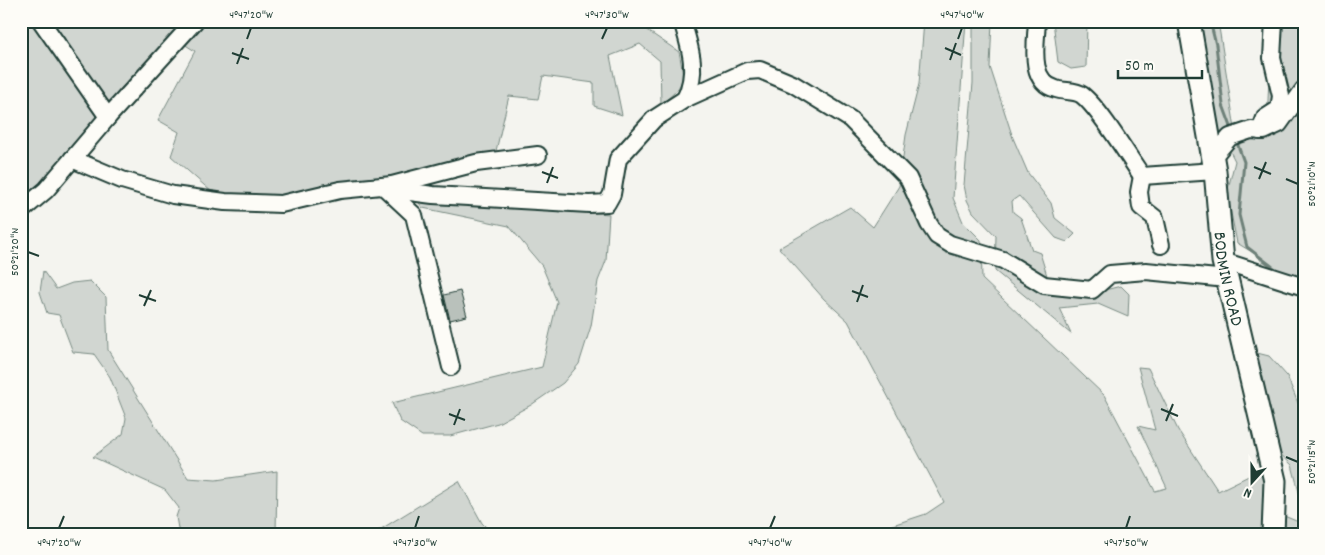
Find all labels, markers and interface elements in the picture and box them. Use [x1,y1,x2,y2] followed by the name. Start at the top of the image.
[229,7,273,24] text: 4°47'20"W
[585,7,629,24] text: 4°47'30"W
[940,7,984,24] text: 4°47'40"W
[1118,48,1201,80] scale bar
[1125,56,1154,78] text: 50 m
[1304,161,1321,207] text: 50°21'10"N
[7,228,24,276] text: 50°21'20"N
[1205,231,1248,329] street label: BODMIN ROAD
[1304,440,1321,484] text: 50°21'15"N
[1228,458,1278,508] north arrow
[1241,482,1255,503] text: N
[37,535,81,552] text: 4°47'20"W
[393,535,437,552] text: 4°47'30"W
[748,535,792,552] text: 4°47'40"W
[1104,535,1148,552] text: 4°47'50"W

